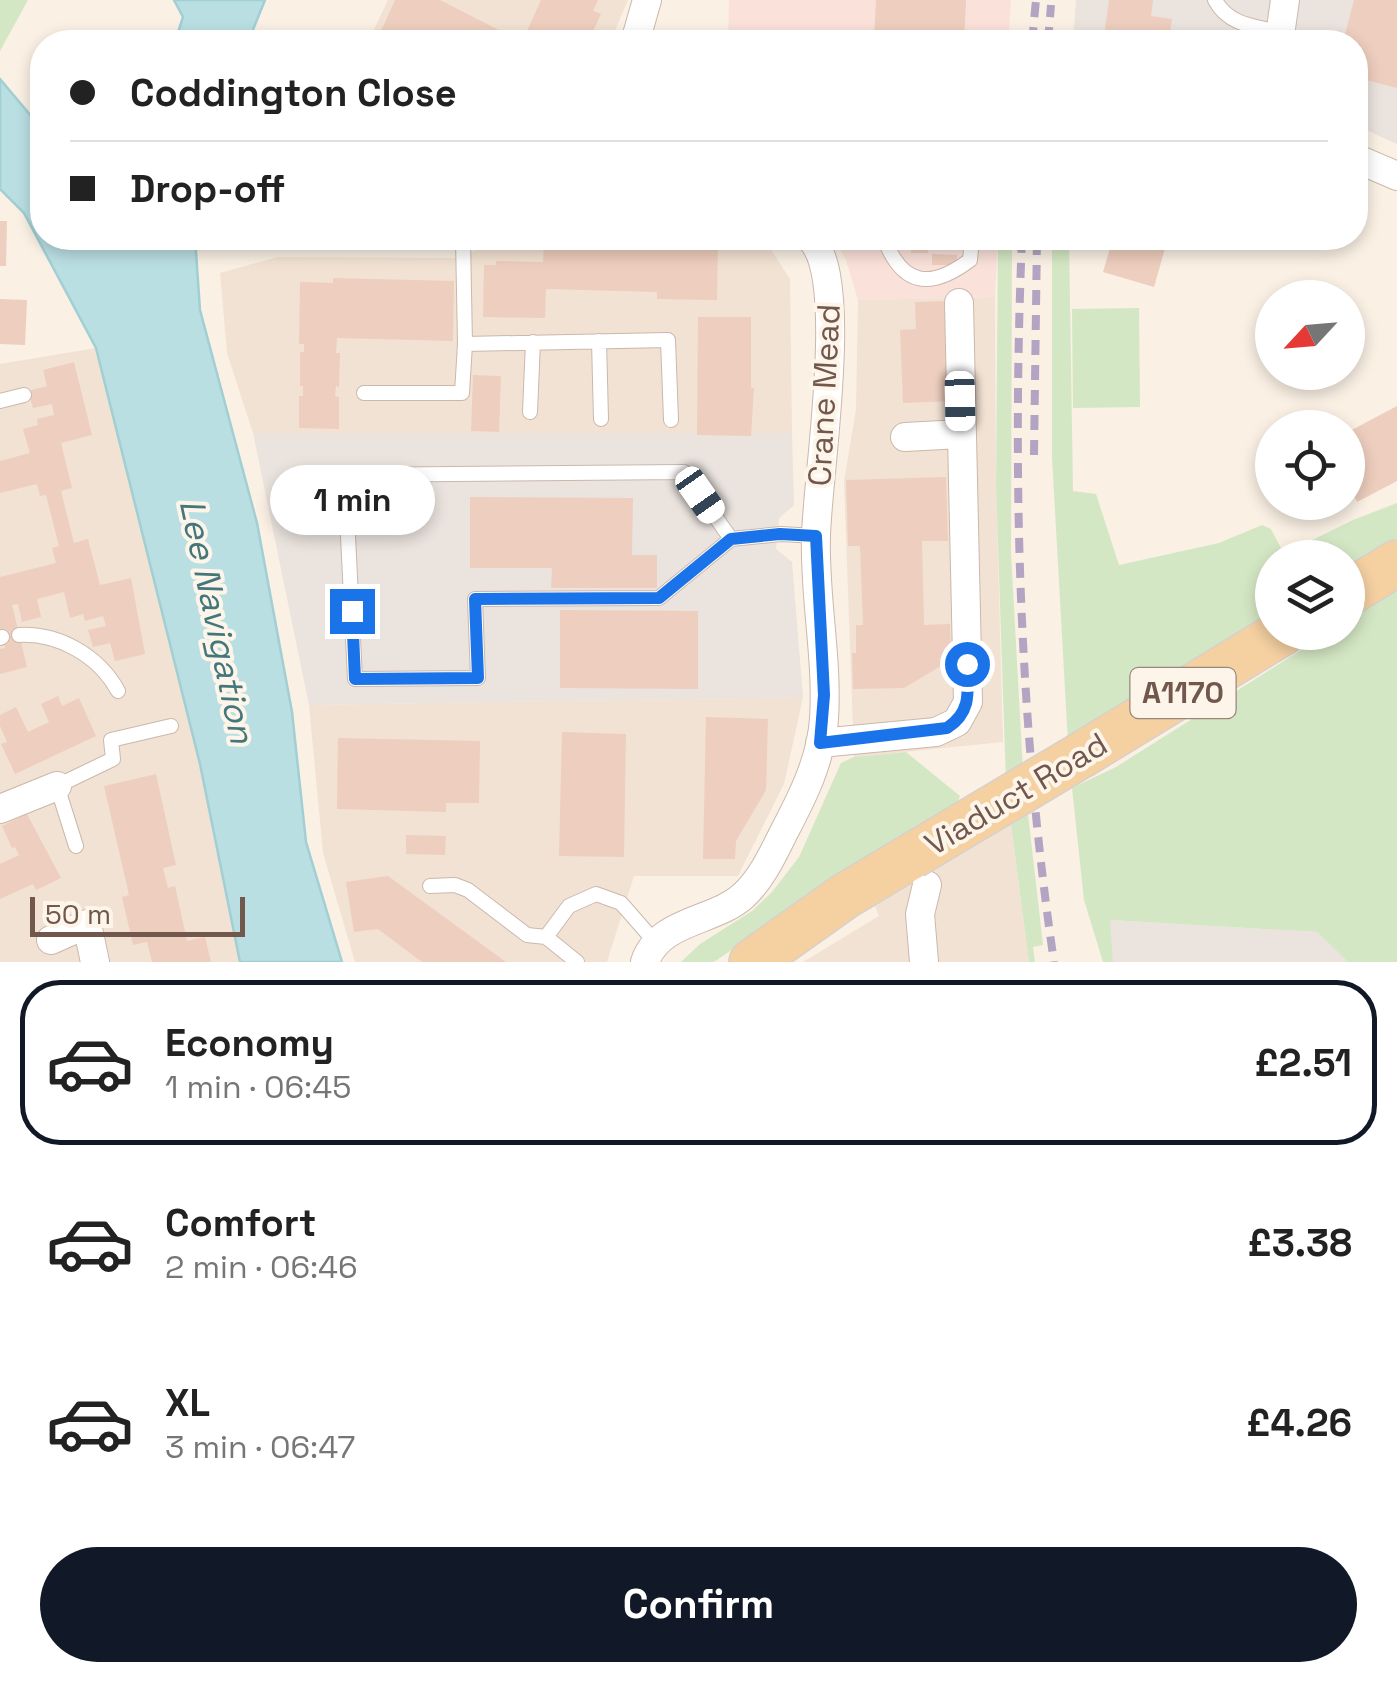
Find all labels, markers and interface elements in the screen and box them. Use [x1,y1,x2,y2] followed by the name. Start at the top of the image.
[130,69,457,117] text: Coddington Close
[130,165,285,213] text: Drop-off
[1255,280,1365,390] north arrow
[1255,280,1365,650] map controls
[799,303,849,487] street label: Crane Mead
[944,371,976,431] car
[1255,410,1365,520] button: locate
[671,462,729,528] car
[270,466,434,536] callout: 1 min
[313,480,392,520] text: 1 min
[170,495,264,748] water label: Lee Navigation
[1255,540,1365,650] button: layers
[330,589,375,634] route end
[945,642,990,687] route start
[1130,668,1236,718] road number: A1170
[917,724,1115,864] street label: Viaduct Road
[30,892,245,936] scale bar
[45,896,111,932] text: 50 m
[45,1018,135,1108] icon: car
[165,1019,334,1067] text: Economy
[1255,1039,1352,1087] text: £2.51
[165,1067,351,1107] text: 1 min · 06:45
[45,1198,135,1288] icon: car
[165,1199,316,1247] text: Comfort
[1247,1219,1352,1267] text: £3.38
[165,1247,358,1287] text: 2 min · 06:46
[45,1378,135,1468] icon: car
[165,1379,210,1427] text: XL
[1246,1399,1352,1447] text: £4.26
[165,1427,355,1467] text: 3 min · 06:47
[40,1547,1357,1662] button: Confirm

